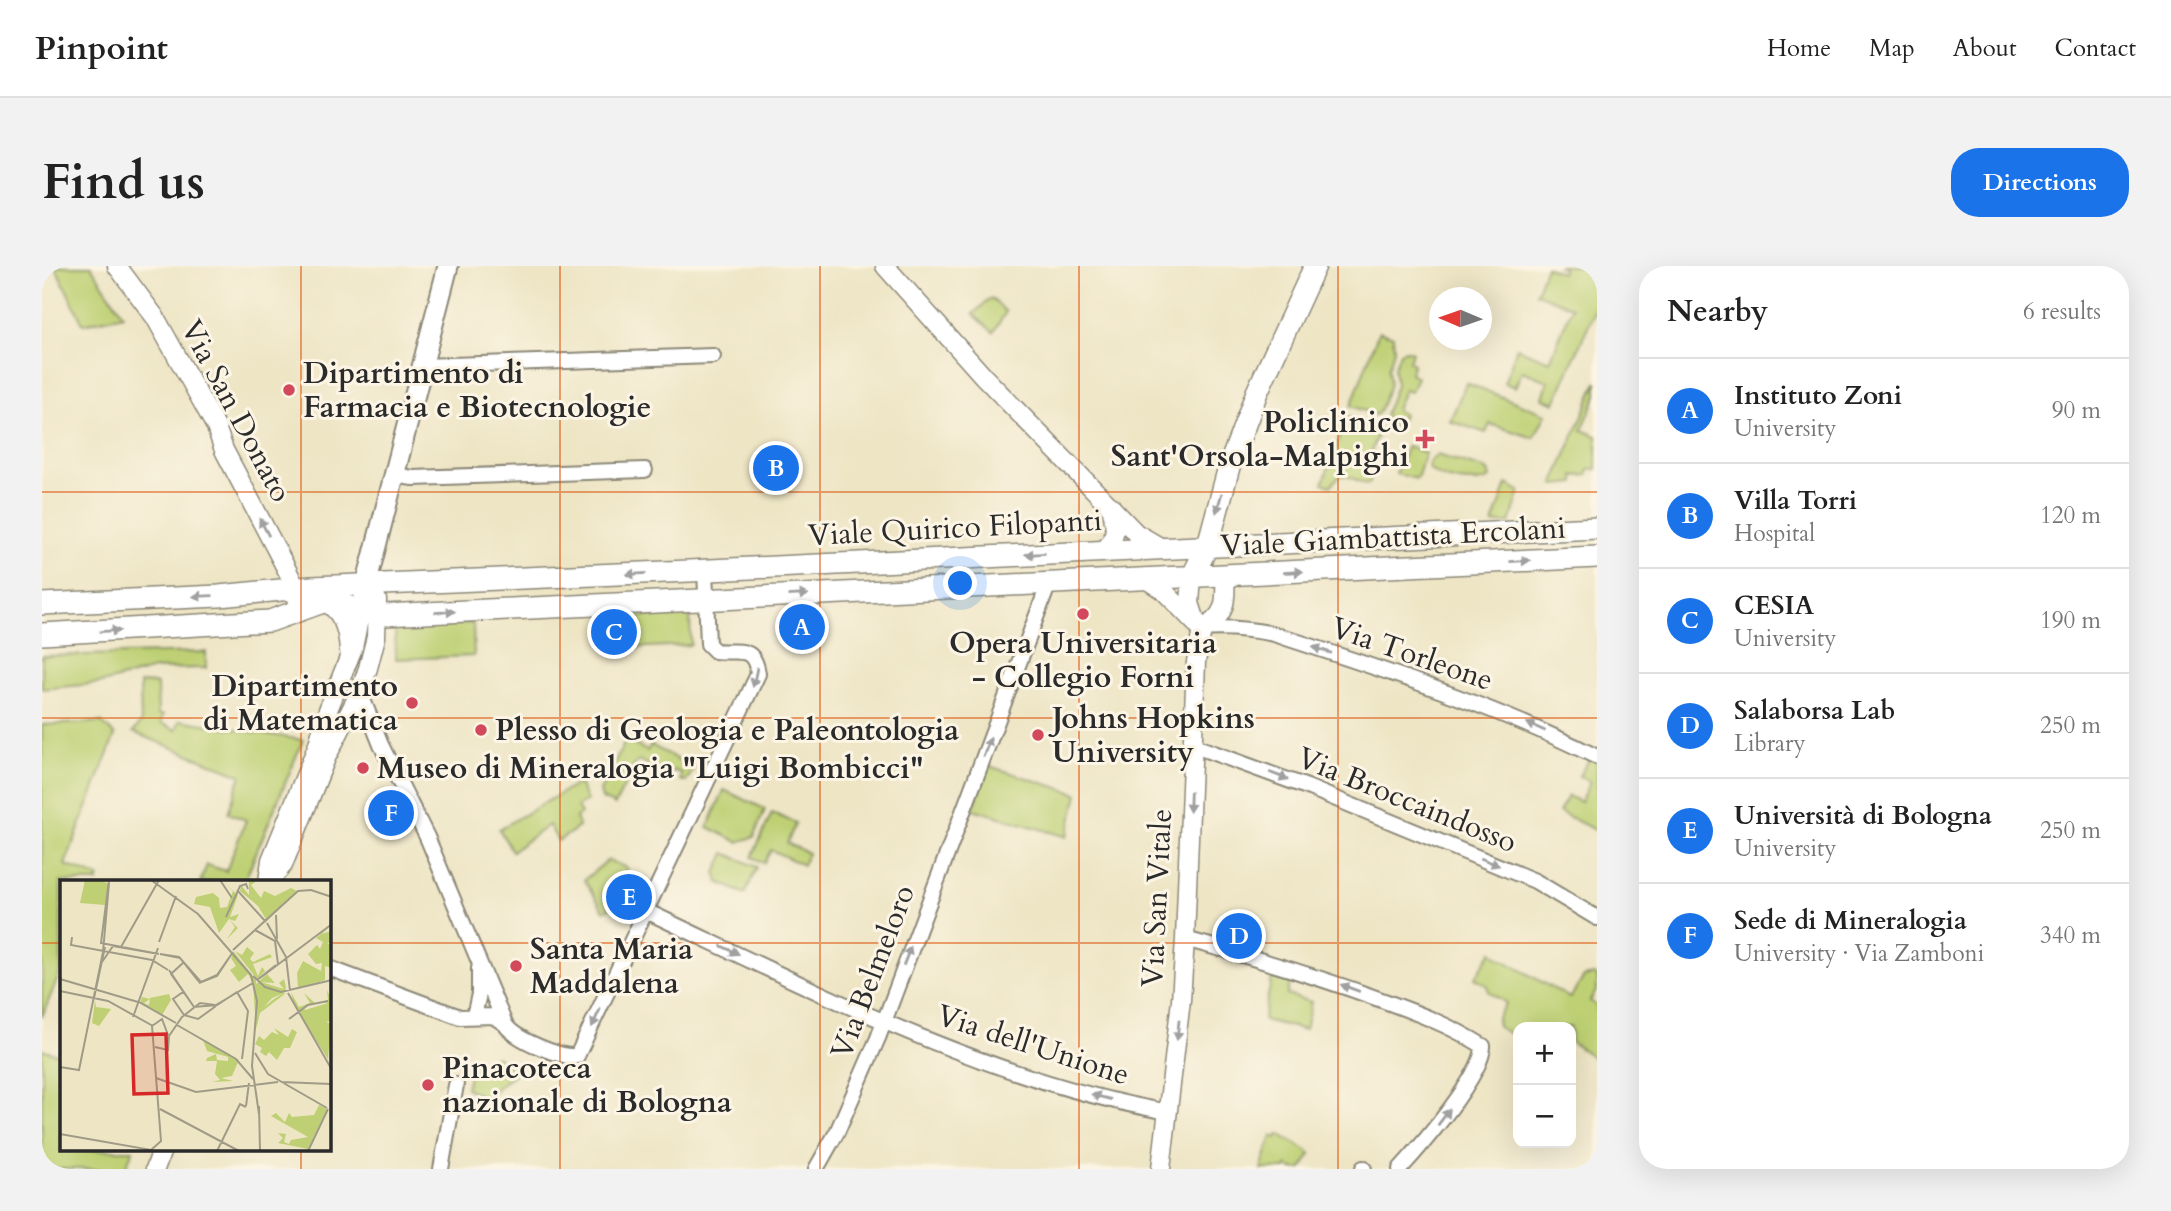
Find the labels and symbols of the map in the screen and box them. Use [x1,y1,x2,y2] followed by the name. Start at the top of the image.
[1429,287,1492,350] north arrow
[171,313,301,509] street label: Via San Donato
[303,353,651,428] place label: Dipartimento di Farmacia e Biotecnologie
[281,382,297,398] marker: Dipartimento di Farmacia e Biotecnologie
[1111,402,1409,477] place label: Policlinico Sant'Orsola-Malpighi
[1415,429,1435,449] marker: Policlinico Sant'Orsola-Malpighi
[753,442,799,494] pin: B
[1213,493,1223,514] one-way arrow
[807,500,1103,556] street label: Viale Quirico Filopanti
[1219,507,1567,567] street label: Viale Giambattista Ercolani
[259,517,270,537] one-way arrow
[1024,549,1046,560] one-way arrow
[1509,555,1531,566] one-way arrow
[943,566,977,600] your location
[1282,566,1304,577] one-way arrow
[625,568,647,579] one-way arrow
[788,589,810,600] one-way arrow
[192,591,214,602] one-way arrow
[779,601,825,653] pin: A
[434,606,456,617] one-way arrow
[591,606,637,658] pin: C
[1075,606,1091,622] marker: Opera Universitaria - Collegio Forni
[1326,607,1498,701] street label: Via Torleone
[949,623,1217,698] place label: Opera Universitaria - Collegio Forni
[99,625,121,636] one-way arrow
[1311,644,1332,655] one-way arrow
[203,666,398,741] place label: Dipartimento di Matematica
[749,666,760,688] one-way arrow
[404,695,420,711] marker: Dipartimento di Matematica
[1048,698,1255,773] place label: Johns Hopkins University
[495,710,959,751] place label: Plesso di Geologia e Paleontologia
[1525,721,1546,732] one-way arrow
[473,722,489,738] marker: Plesso di Geologia e Paleontologia
[1030,727,1046,743] marker: Johns Hopkins University
[981,737,992,758] one-way arrow
[1291,737,1523,863] street label: Via Broccaindosso
[377,748,924,789] place label: Museo di Mineralogia "Luigi Bombicci"
[355,760,371,776] marker: Museo di Mineralogia "Luigi Bombicci"
[1269,771,1290,782] one-way arrow
[368,787,414,839] pin: F
[1184,792,1195,814] one-way arrow
[1132,808,1182,988] street label: Via San Vitale
[1479,857,1500,868] one-way arrow
[606,871,652,923] pin: E
[821,879,925,1065] street label: Via Belmeloro
[60,880,331,1152] inset map
[1216,910,1262,962] pin: D
[530,929,693,1004] place label: Santa Maria Maddalena
[720,944,740,956] one-way arrow
[902,946,913,967] one-way arrow
[508,958,524,974] marker: Santa Maria Maddalena
[1339,983,1360,994] one-way arrow
[932,995,1134,1095] street label: Via dell'Unione
[591,1008,602,1028] one-way arrow
[1172,1019,1183,1041] one-way arrow
[442,1048,732,1123] place label: Pinacoteca nazionale di Bologna
[420,1077,436,1093] marker: Pinacoteca nazionale di Bologna
[1090,1091,1112,1102] one-way arrow
[1436,1108,1451,1126] one-way arrow

